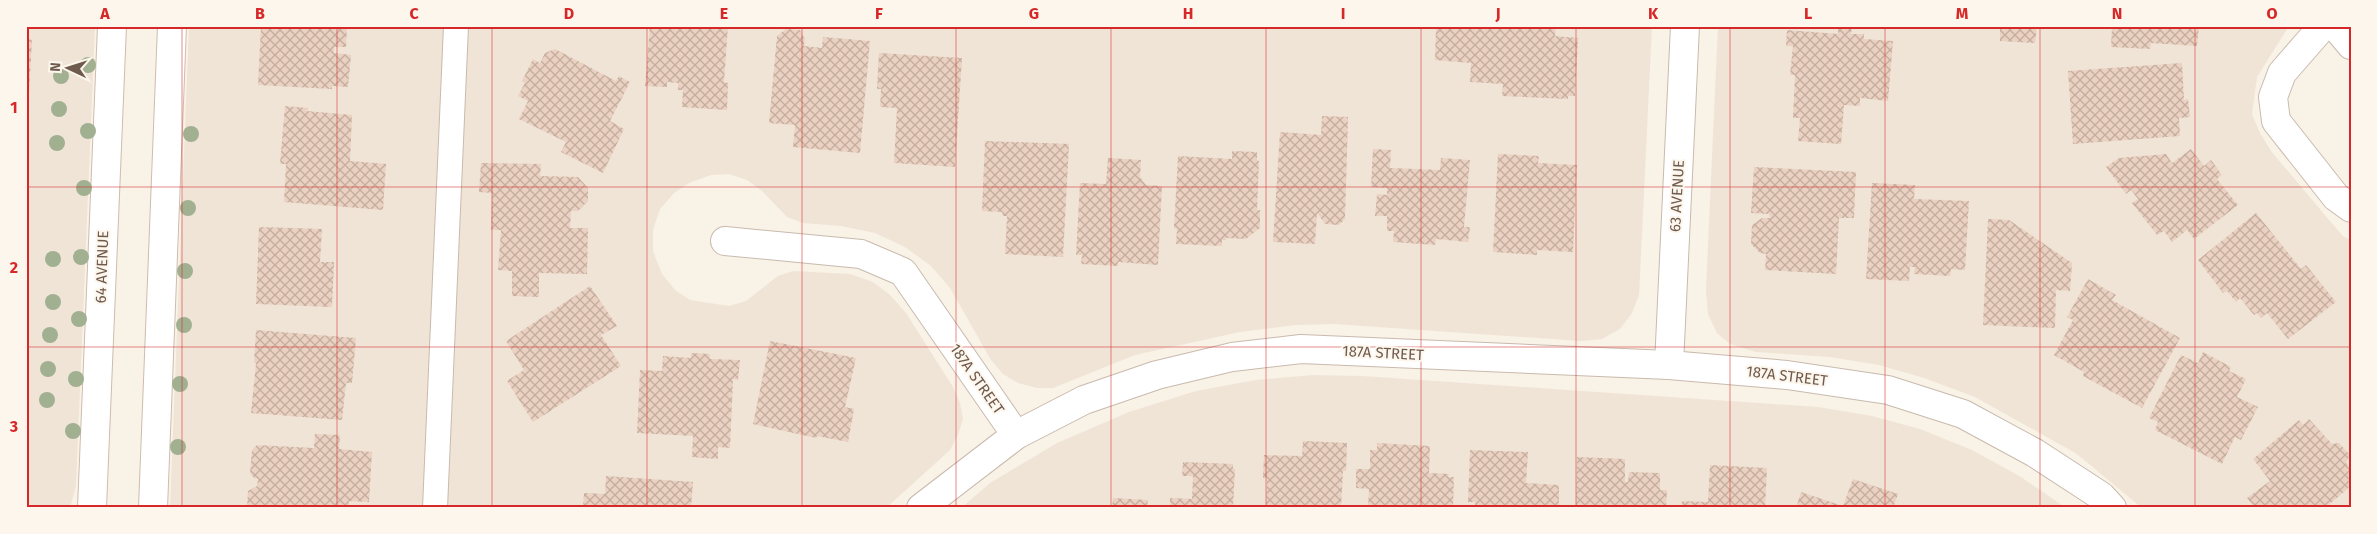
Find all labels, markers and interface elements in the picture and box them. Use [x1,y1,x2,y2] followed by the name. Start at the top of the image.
[99,4,110,23] text: A
[255,4,265,23] text: B
[409,4,419,23] text: C
[564,4,574,23] text: D
[720,4,728,23] text: E
[875,4,883,23] text: F
[1029,4,1039,23] text: G
[1183,4,1193,23] text: H
[1341,4,1345,23] text: I
[1494,4,1501,23] text: J
[1648,4,1659,23] text: K
[1804,4,1812,23] text: L
[1956,4,1969,23] text: M
[2112,4,2122,23] text: N
[2266,4,2278,23] text: O
[42,42,92,92] north arrow
[47,62,64,72] text: N
[10,98,18,117] text: 1
[1666,159,1688,233] street label: 63 AVENUE
[92,230,112,304] street label: 64 AVENUE
[10,258,18,277] text: 2
[946,340,1008,418] street label: 187A STREET
[1342,342,1425,364] street label: 187A STREET
[1745,362,1829,390] street label: 187A STREET
[9,417,18,436] text: 3

